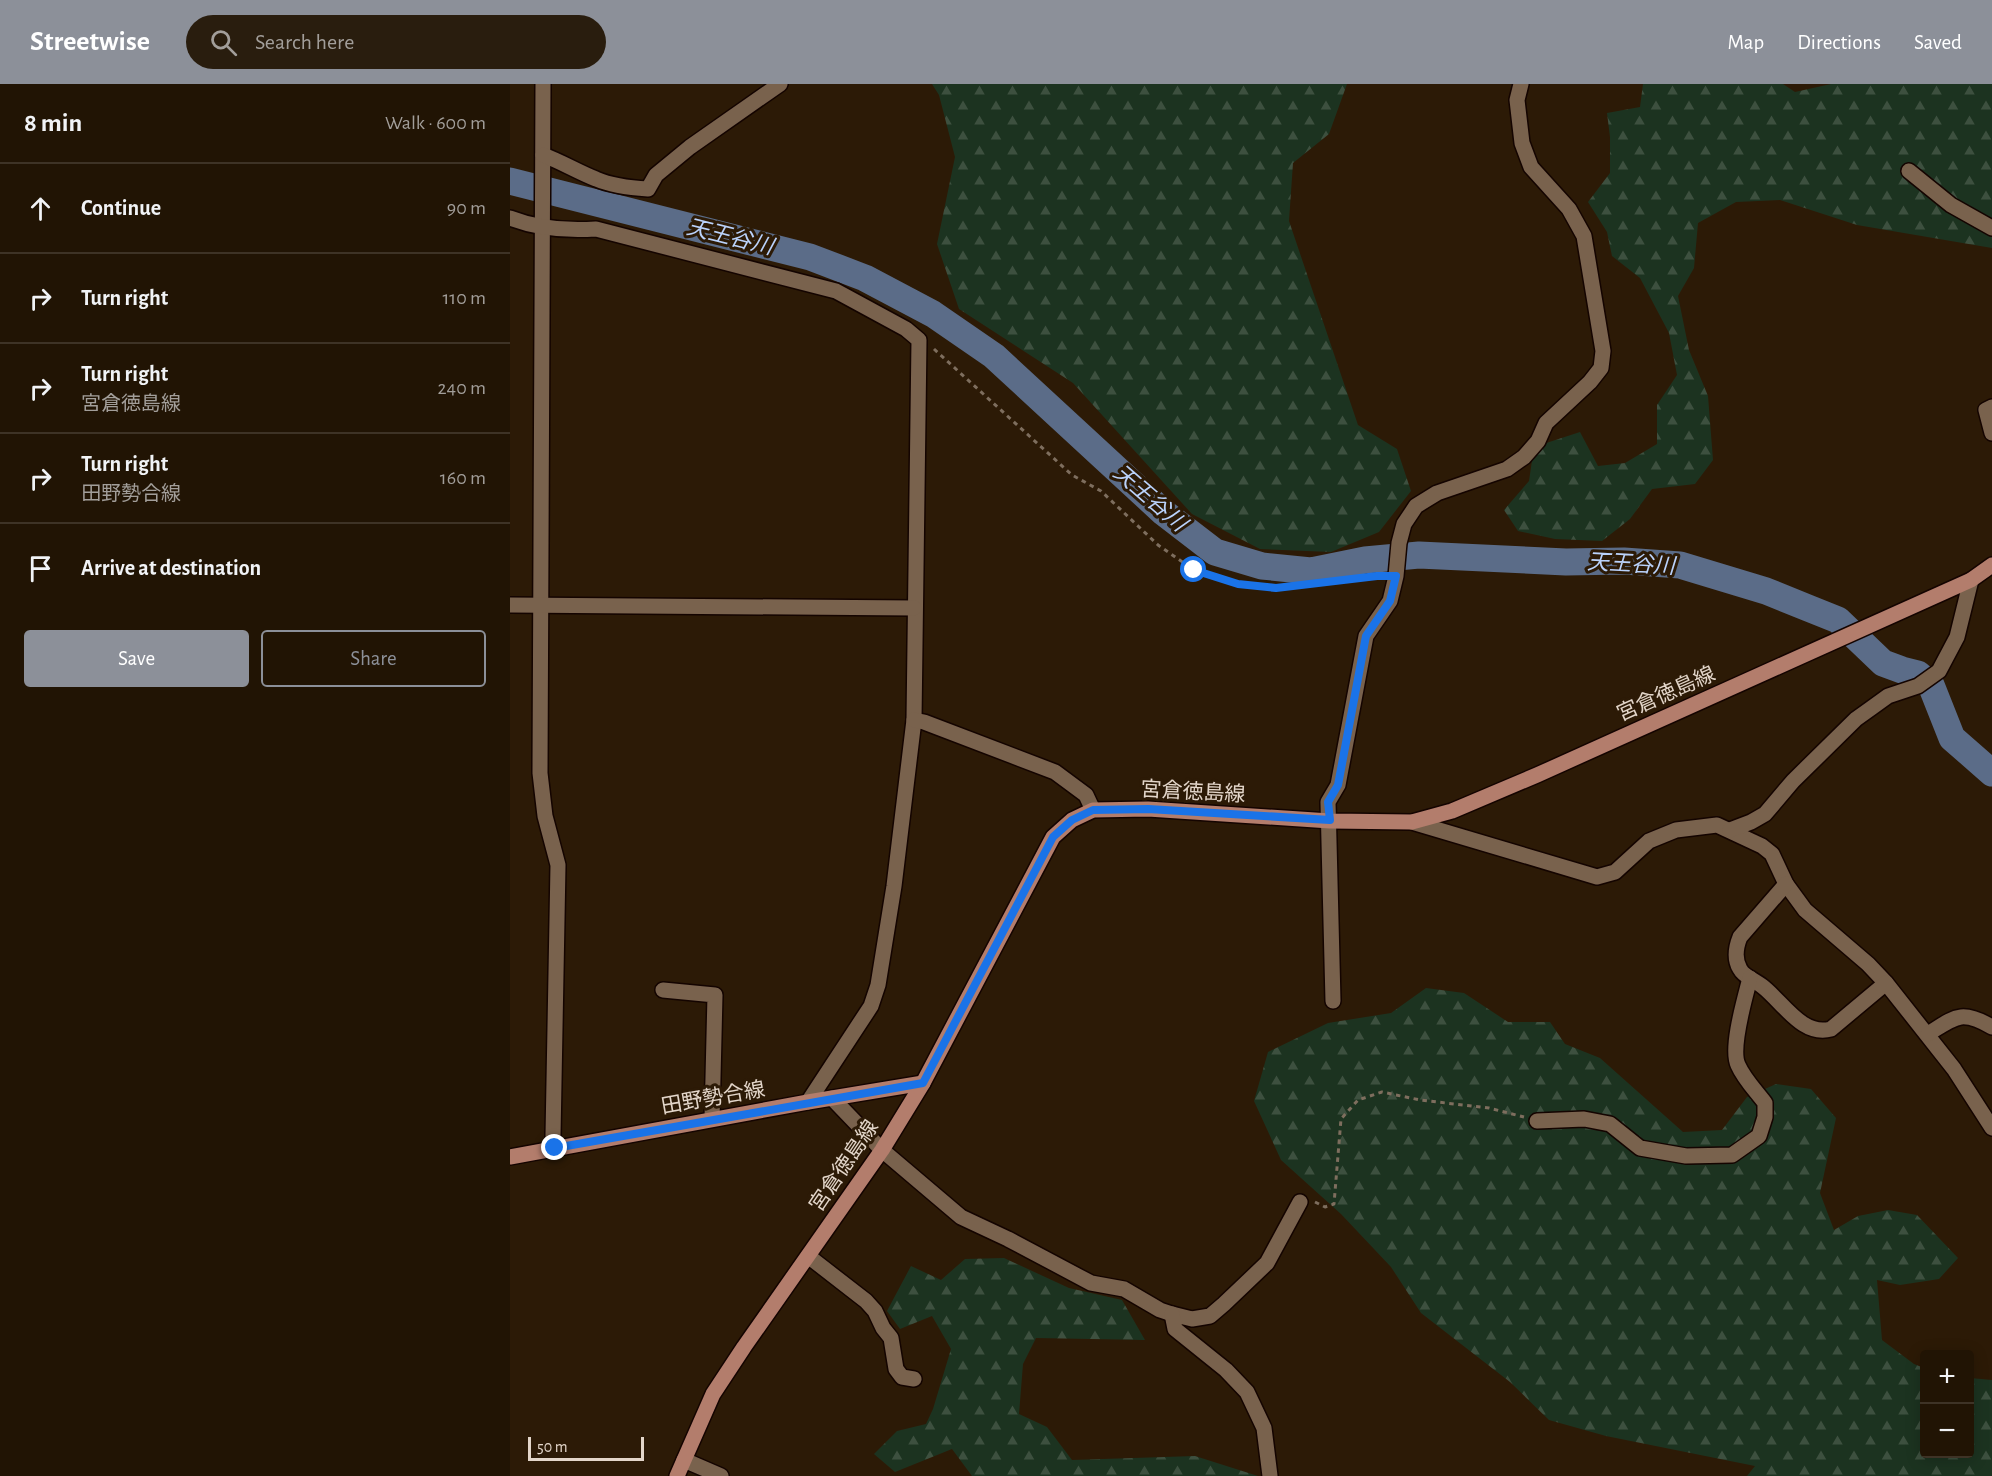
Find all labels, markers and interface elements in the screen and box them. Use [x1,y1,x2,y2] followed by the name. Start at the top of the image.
[186,15,606,69] search box
[207,26,240,59] icon: search
[30,28,150,56] text: Streetwise
[255,31,354,53] text: Search here
[1728,32,1764,53] text: Map
[1797,32,1881,53] text: Directions
[1914,32,1962,53] text: Saved
[24,110,82,136] text: 8 min
[385,113,486,133] text: Walk · 600 m
[24,192,57,225] icon: ahead
[81,197,161,219] text: Continue
[447,198,486,218] text: 90 m
[685,215,778,259] water label: 天王谷川
[24,282,57,315] icon: right
[81,287,168,309] text: Turn right
[442,288,486,308] text: 110 m
[81,363,168,385] text: Turn right
[24,372,57,405] icon: right
[437,378,486,398] text: 240 m
[81,394,181,414] text: 宮倉徳島線
[81,453,168,475] text: Turn right
[1110,460,1193,536] water label: 天王谷川
[24,462,57,495] icon: right
[440,468,486,488] text: 160 m
[81,484,181,504] text: 田野勢合線
[1586,550,1678,577] water label: 天王谷川
[24,552,57,585] icon: arrive
[1180,556,1206,582] route start
[81,557,261,579] text: Arrive at destination
[24,630,249,687] button: Save
[261,630,486,687] button: Share
[1613,662,1718,725] street label: 宮倉徳島線
[1140,778,1246,805] street label: 宮倉徳島線
[659,1078,767,1117] street label: 田野勢合線
[805,1116,882,1215] street label: 宮倉徳島線
[541,1134,567,1160] route end
[1920,1350,1974,1458] map controls
[1920,1350,1974,1404] button: +
[1920,1404,1974,1458] button: −
[528,1434,644,1462] scale bar
[537,1439,568,1455] text: 50 m

